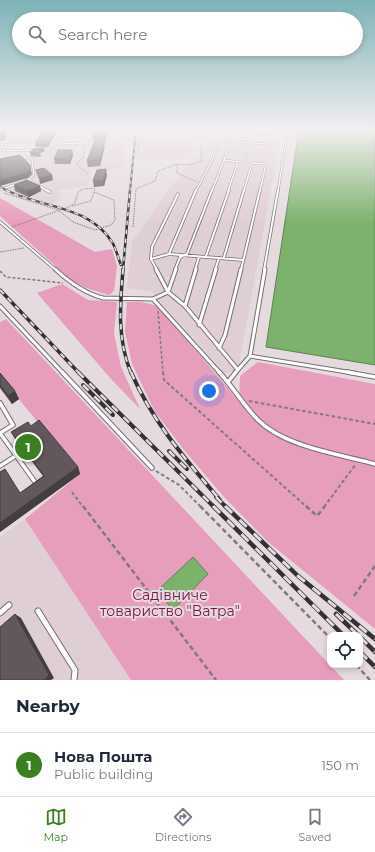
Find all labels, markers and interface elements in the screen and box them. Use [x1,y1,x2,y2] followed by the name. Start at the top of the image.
[12,12,363,56] search box
[26,23,48,45] icon: search
[58,25,147,44] text: Search here
[199,381,219,401] your location
[15,432,41,462] pin: 1
[100,586,240,620] park label: Садівниче товариство "Ватра"
[327,632,363,668] map controls
[327,632,363,668] button: locate
[16,696,80,716] text: Nearby
[54,747,152,766] text: Нова Пошта
[26,757,32,773] text: 1
[321,757,359,773] text: 150 m
[54,766,153,782] text: Public building
[44,806,68,844] tab: Map
[155,806,211,844] tab: Directions
[298,806,331,844] tab: Saved

